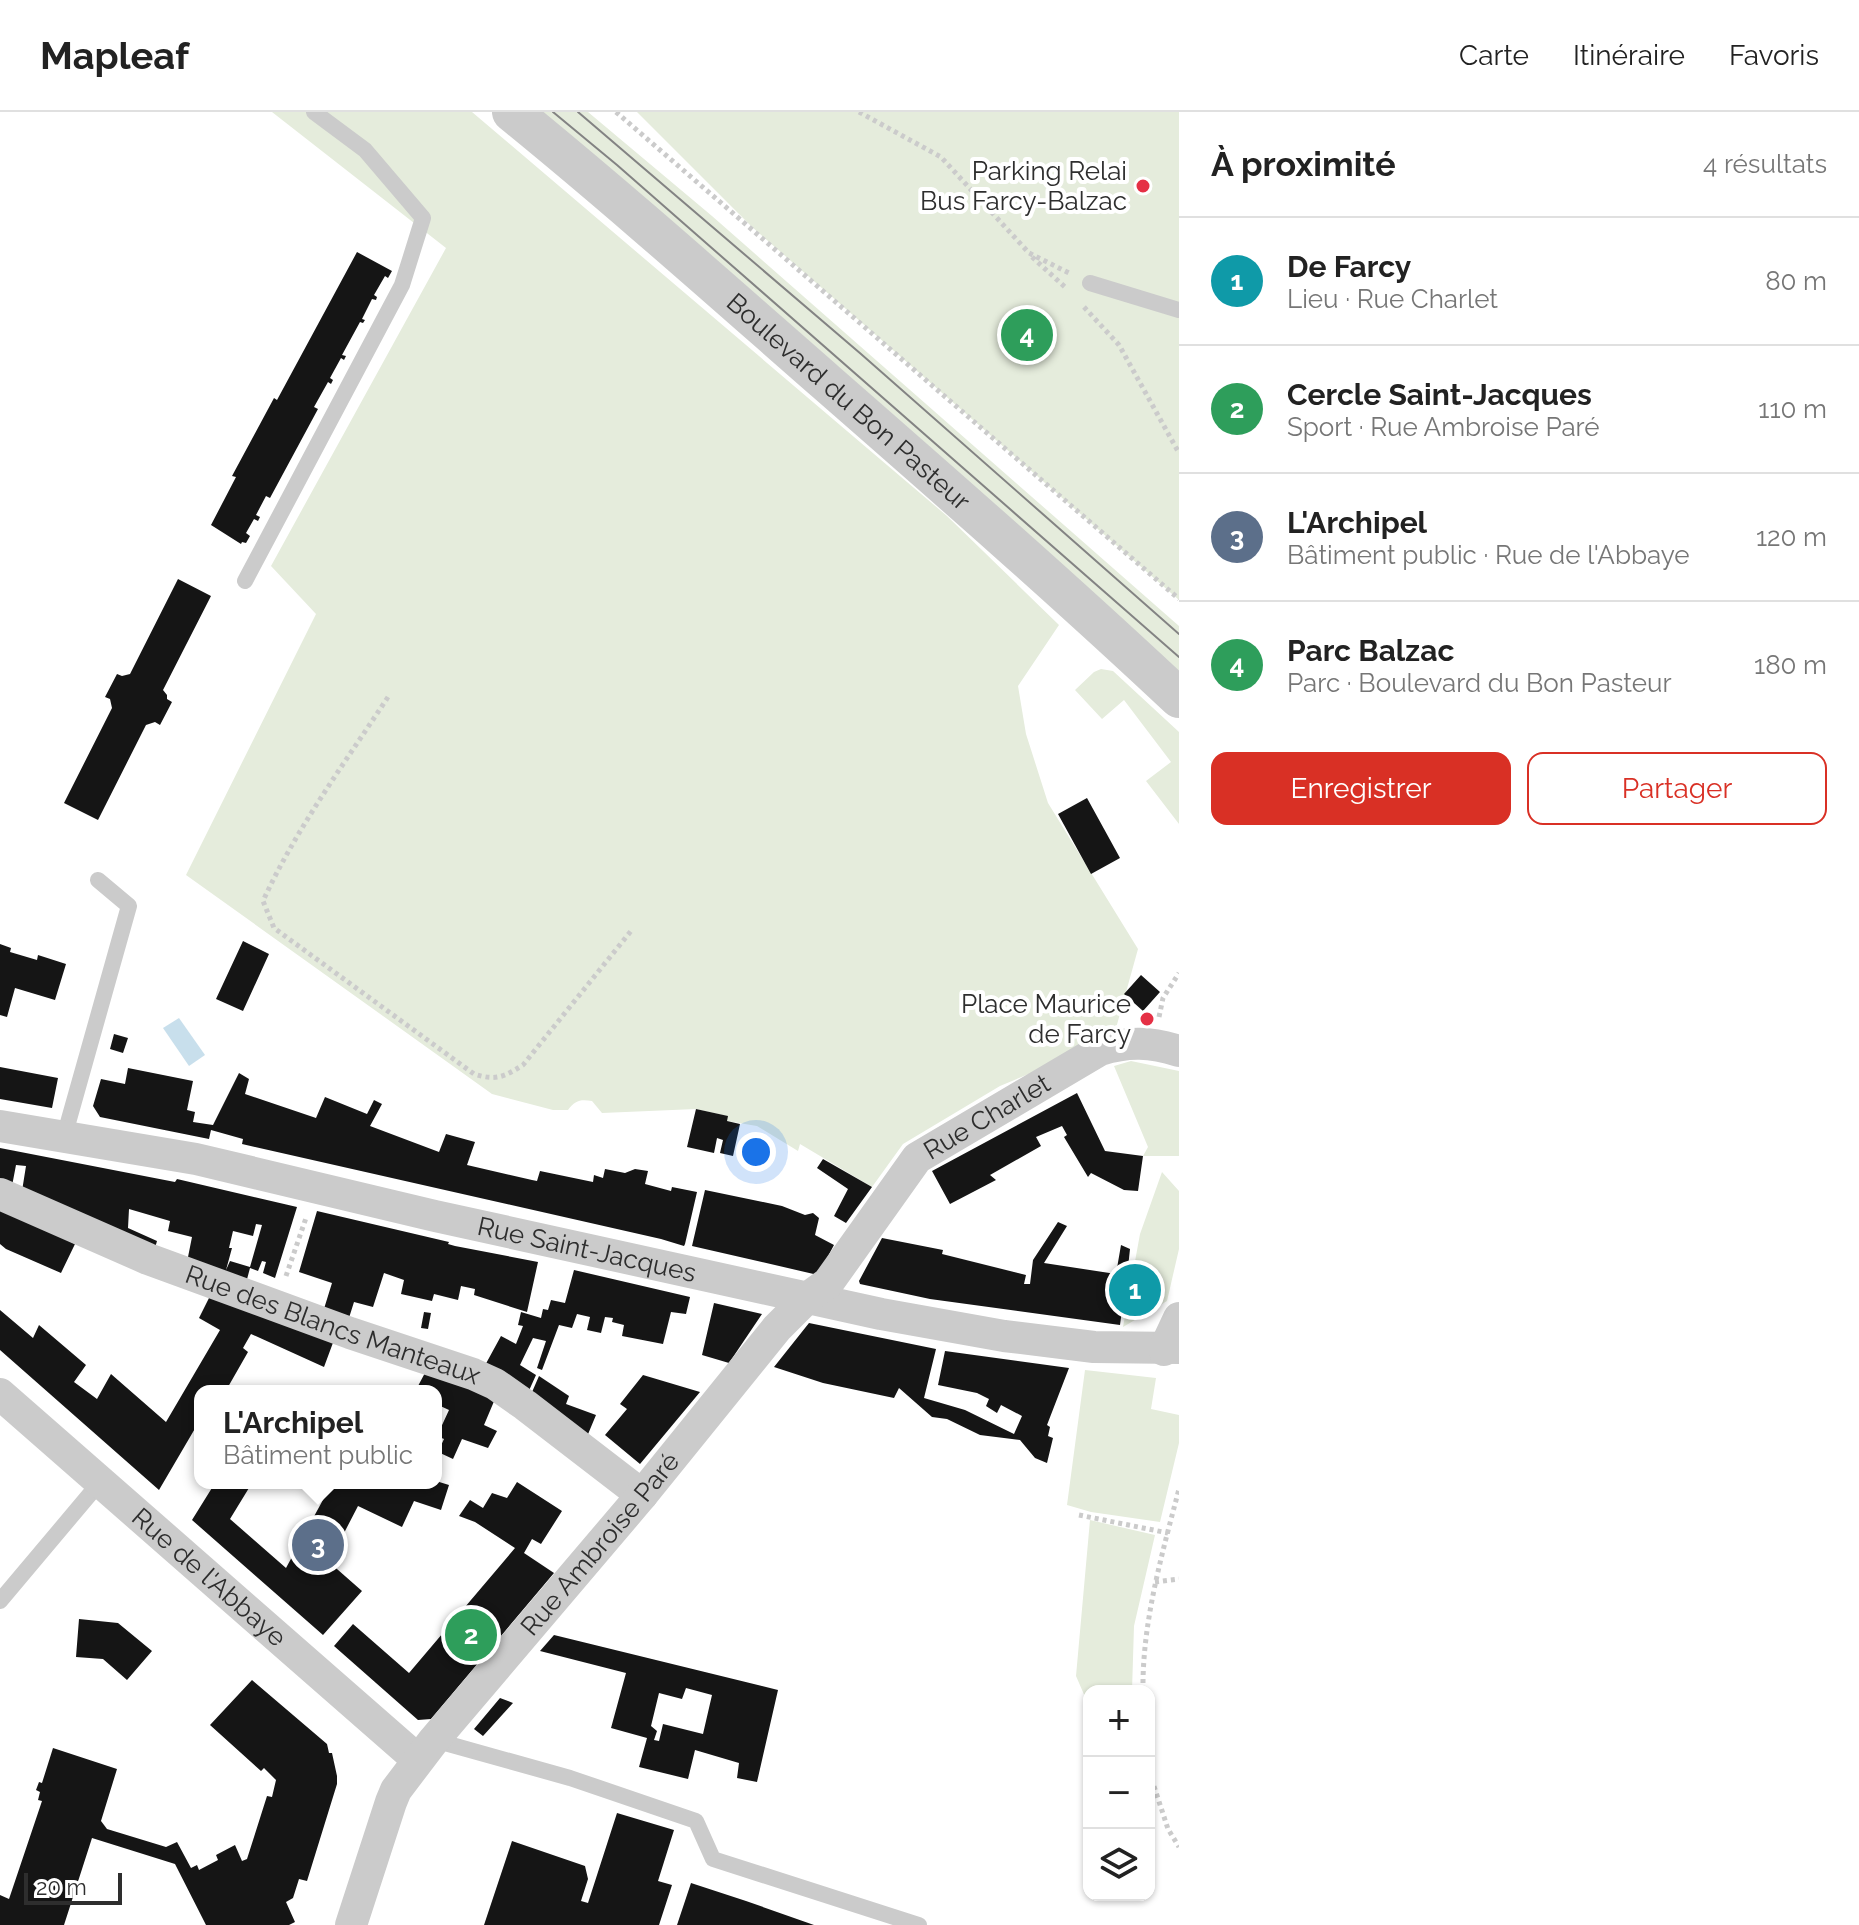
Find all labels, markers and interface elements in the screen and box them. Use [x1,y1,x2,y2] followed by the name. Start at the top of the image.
[40,33,189,78] text: Mapleaf
[1459,39,1529,72] text: Carte
[1573,39,1685,72] text: Itinéraire
[1729,39,1819,72] text: Favoris
[1211,144,1396,184] text: À proximité
[1703,149,1827,179] text: 4 résultats
[920,156,1127,216] place label: Parking Relai Bus Farcy-Balzac
[1134,177,1152,195] marker: Parking Relai Bus Farcy-Balzac
[1287,249,1411,284] text: De Farcy
[1231,266,1243,296] text: 1
[1765,266,1827,296] text: 80 m
[1287,284,1498,314] text: Lieu · Rue Charlet
[721,287,976,516] street label: Boulevard du Bon Pasteur
[1001,305,1053,365] pin: 4
[1287,377,1592,412] text: Cercle Saint-Jacques
[1230,394,1244,424] text: 2
[1758,394,1827,424] text: 110 m
[1287,412,1600,442] text: Sport · Rue Ambroise Paré
[1287,505,1427,540] text: L'Archipel
[1230,522,1244,552] text: 3
[1756,522,1827,552] text: 120 m
[1287,540,1690,570] text: Bâtiment public · Rue de l'Abbaye
[1287,633,1454,668] text: Parc Balzac
[1230,650,1244,680] text: 4
[1754,650,1827,680] text: 180 m
[1287,668,1672,698] text: Parc · Boulevard du Bon Pasteur
[1211,752,1511,825] button: Enregistrer
[1527,752,1827,825] button: Partager
[961,989,1131,1049] place label: Place Maurice de Farcy
[1138,1010,1156,1028] marker: Place Maurice de Farcy
[918,1068,1056,1166] street label: Rue Charlet
[736,1132,776,1172] your location
[475,1211,699,1288] street label: Rue Saint-Jacques
[181,1259,485,1390] street label: Rue des Blancs Manteaux
[1109,1260,1161,1320] pin: 1
[194,1385,442,1489] popup
[223,1405,363,1440] text: L'Archipel
[223,1440,413,1470] text: Bâtiment public
[515,1447,685,1641] street label: Rue Ambroise Paré
[126,1502,292,1653] street label: Rue de l'Abbaye
[292,1515,344,1575] pin: 3
[445,1605,497,1665] pin: 2
[1083,1685,1155,1901] map controls
[1083,1685,1155,1757] button: +
[1083,1757,1155,1829] button: −
[1083,1829,1155,1901] button: layers
[24,1869,122,1905] scale bar
[36,1874,87,1900] text: 20 m

